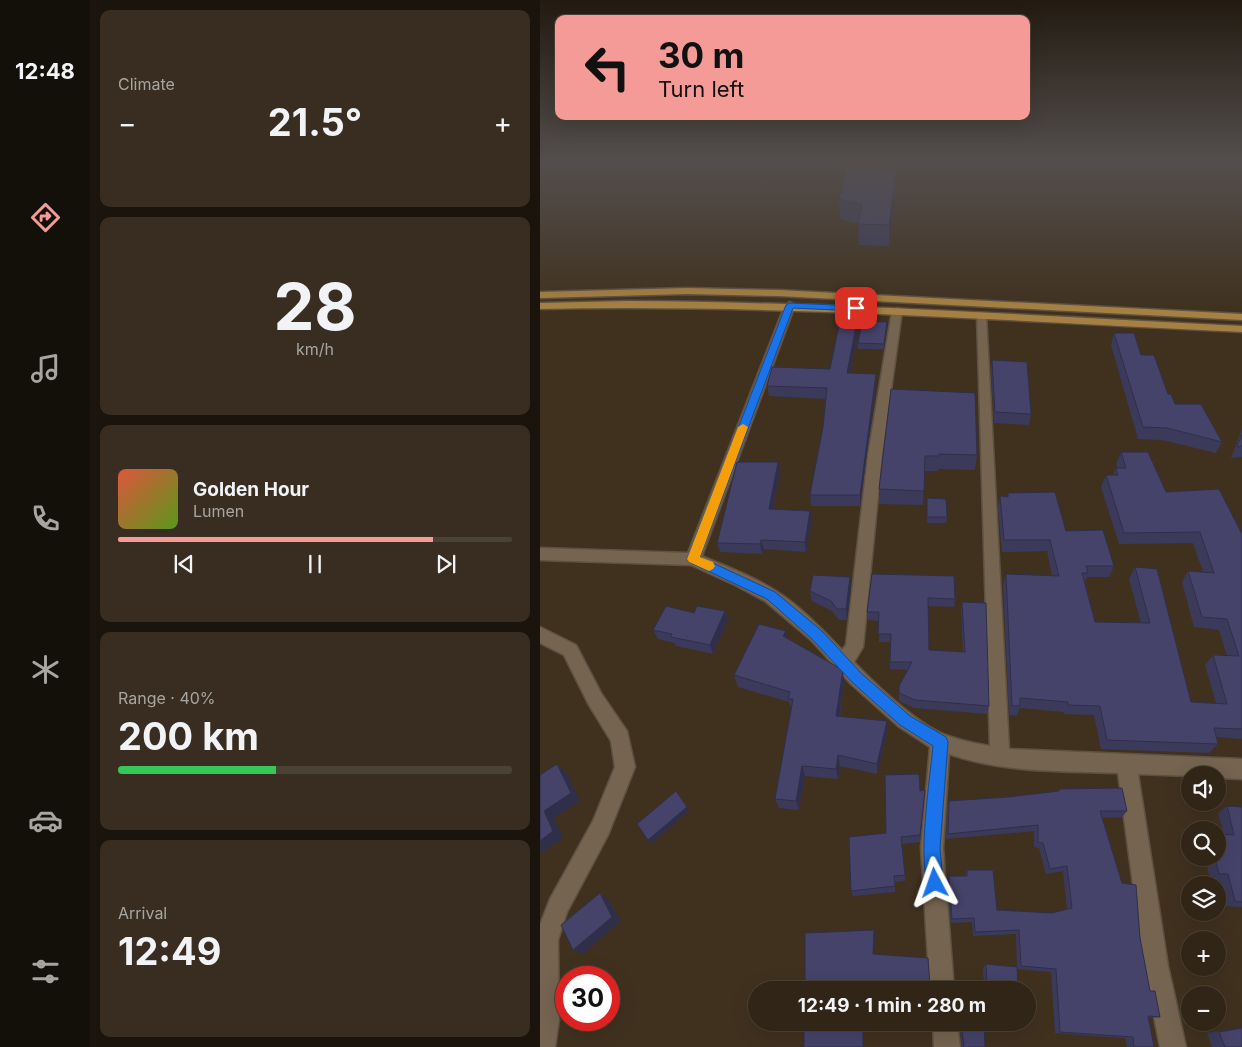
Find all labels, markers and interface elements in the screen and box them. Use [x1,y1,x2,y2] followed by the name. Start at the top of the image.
[658,34,744,76] text: 30 m
[575,35,640,100] icon: left
[15,58,75,84] text: 12:48
[118,74,175,94] text: Climate
[658,76,744,102] text: Turn left
[268,99,362,145] text: 21.5°
[118,106,137,140] text: −
[493,106,512,140] text: +
[28,200,63,235] icon: directions
[273,267,357,346] text: 28
[835,287,877,329] pin
[842,294,870,322] icon: arrive
[296,339,334,359] text: km/h
[28,351,63,386] icon: music
[193,478,309,501] text: Golden Hour
[28,501,63,536] icon: phone
[193,501,244,521] text: Lumen
[170,550,198,578] icon: previous
[301,550,329,578] icon: pause
[432,550,460,578] icon: next
[28,652,63,687] icon: climate
[118,688,216,708] text: Range · 40%
[118,713,259,759] text: 200 km
[1181,766,1226,1031] map controls
[1181,766,1226,811] button: sound
[28,803,63,838] icon: car
[1181,821,1226,866] button: search
[908,856,960,908] position arrow
[1181,876,1226,921] button: layers
[118,903,167,923] text: Arrival
[118,928,221,974] text: 12:49
[1181,931,1226,976] button: +
[28,954,63,989] icon: filters
[555,966,620,1031] speed limit sign: 30
[1181,986,1226,1031] button: −
[798,994,986,1017] text: 12:49 · 1 min · 280 m

